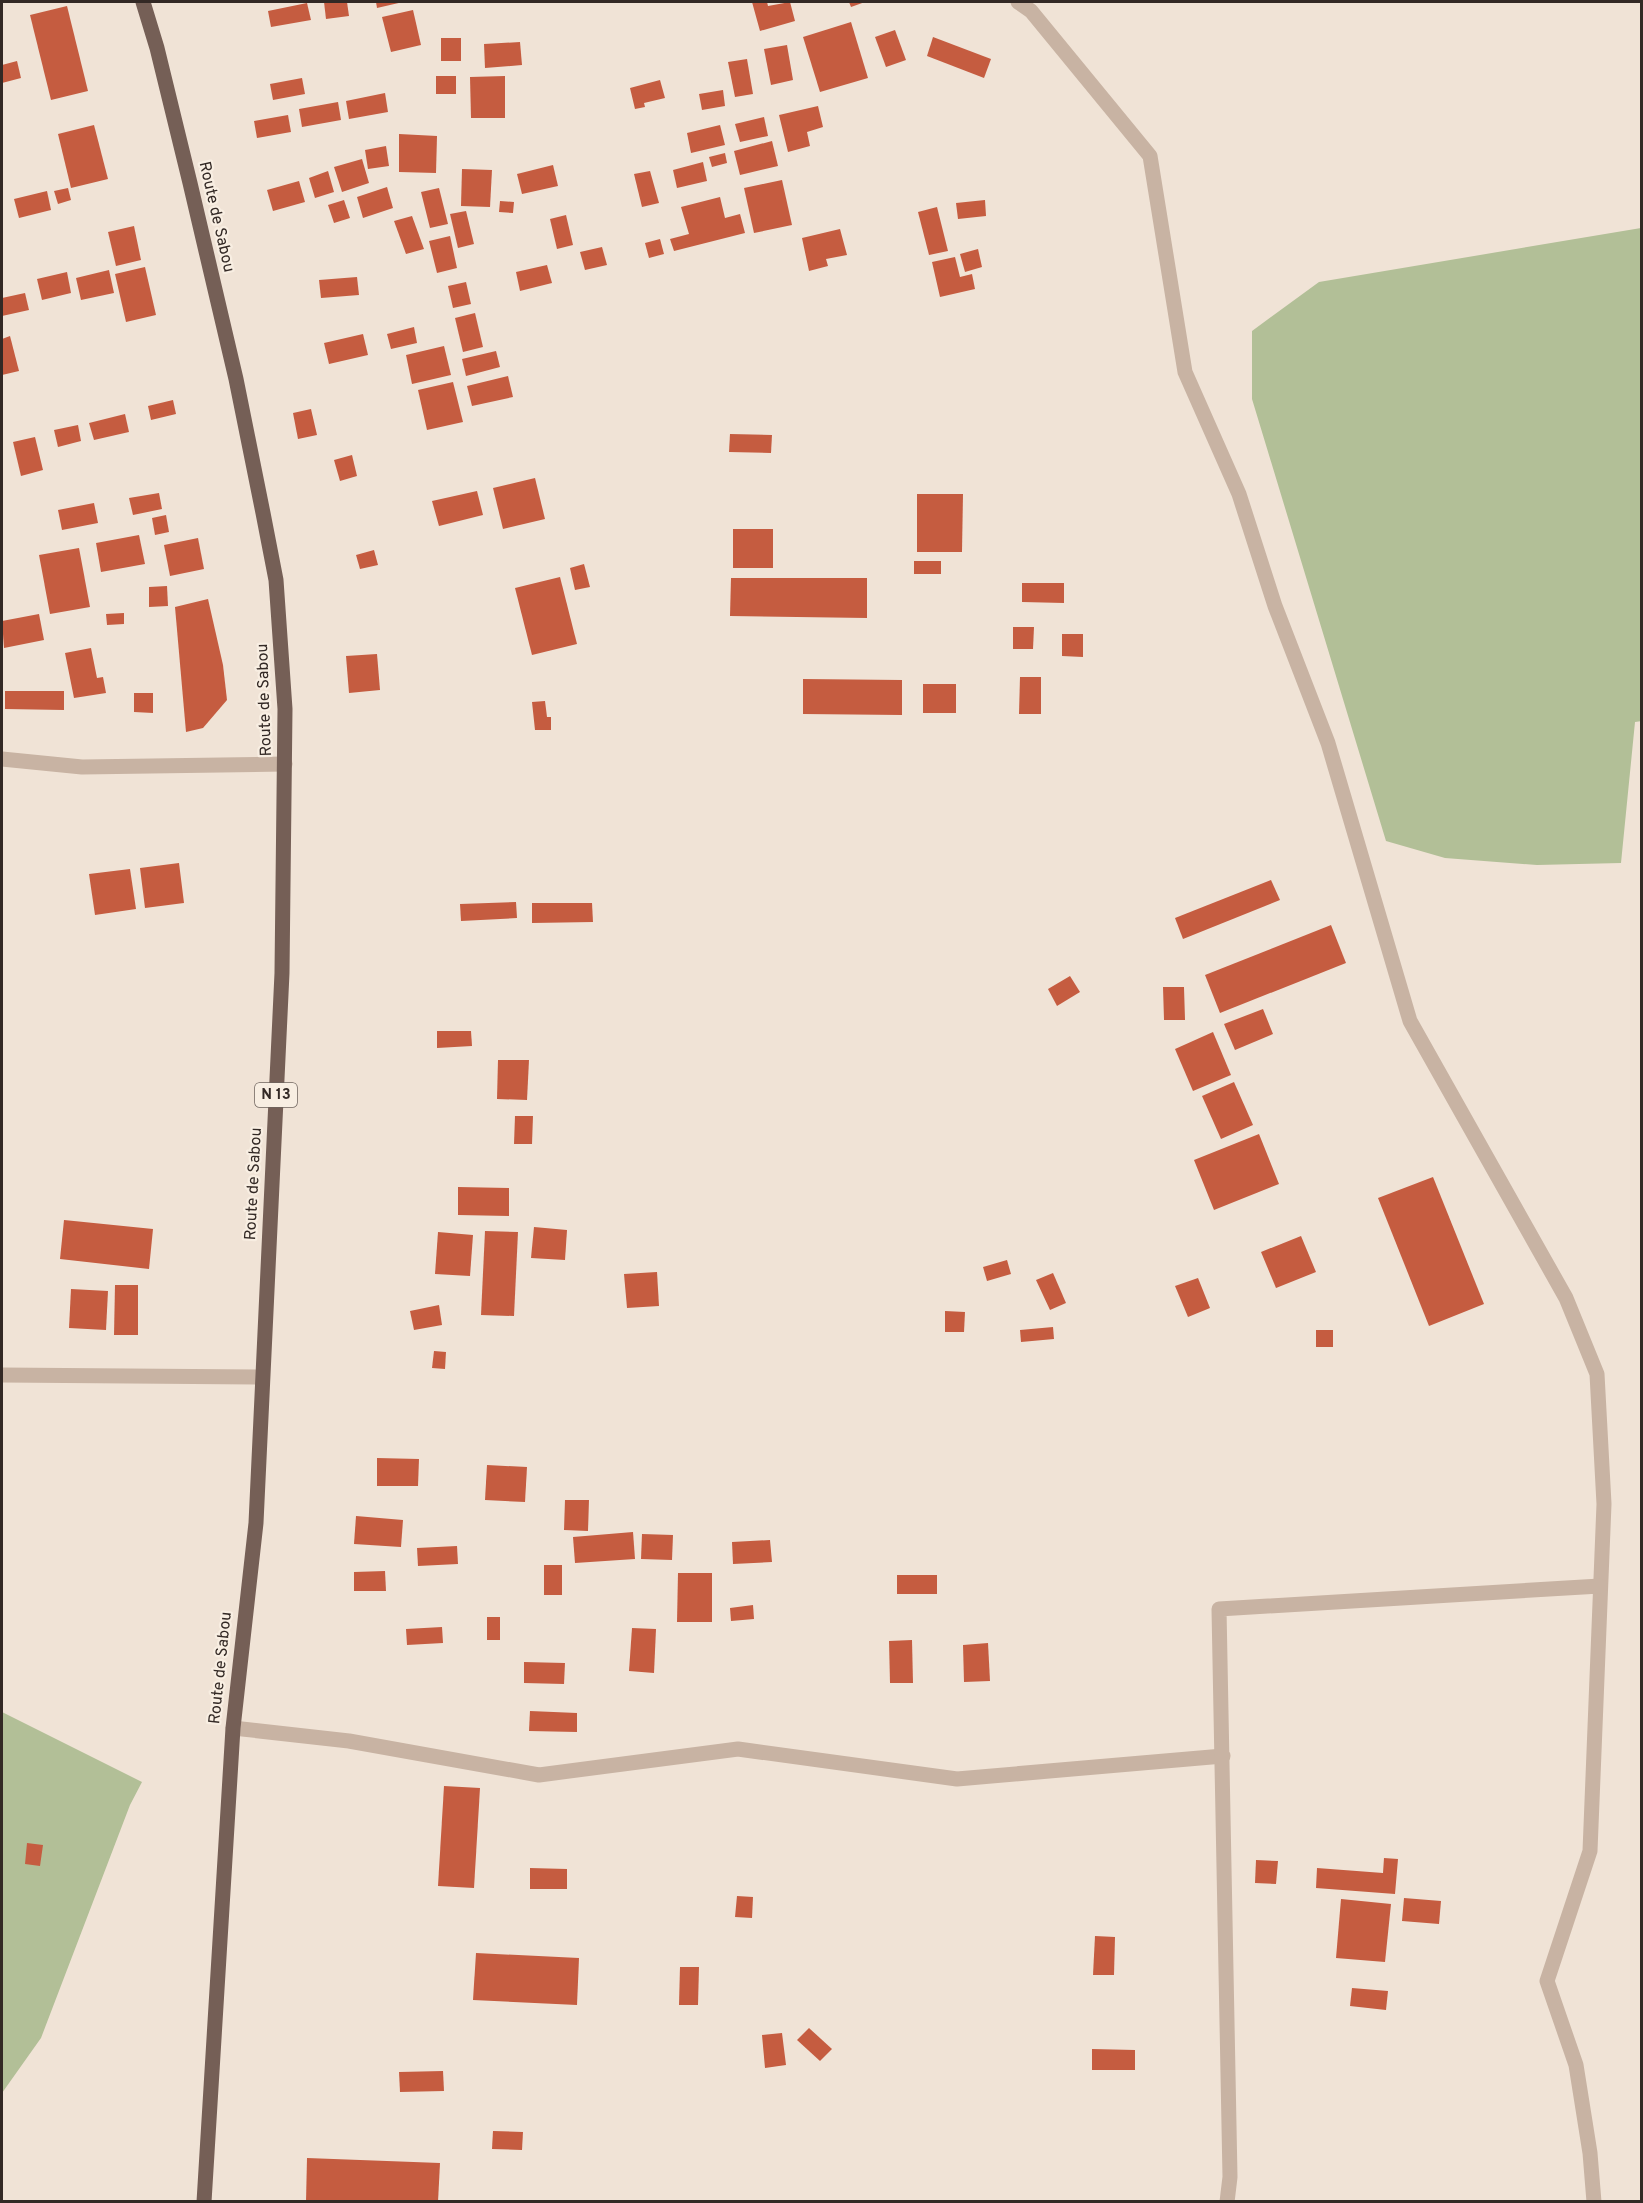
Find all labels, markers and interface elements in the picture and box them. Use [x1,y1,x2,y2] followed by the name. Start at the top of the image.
[194,160,238,274] street label: Route de Sabou
[253,643,277,757] street label: Route de Sabou
[255,1083,297,1107] road number: N 13
[241,1127,267,1241] street label: Route de Sabou
[205,1611,237,1725] street label: Route de Sabou

